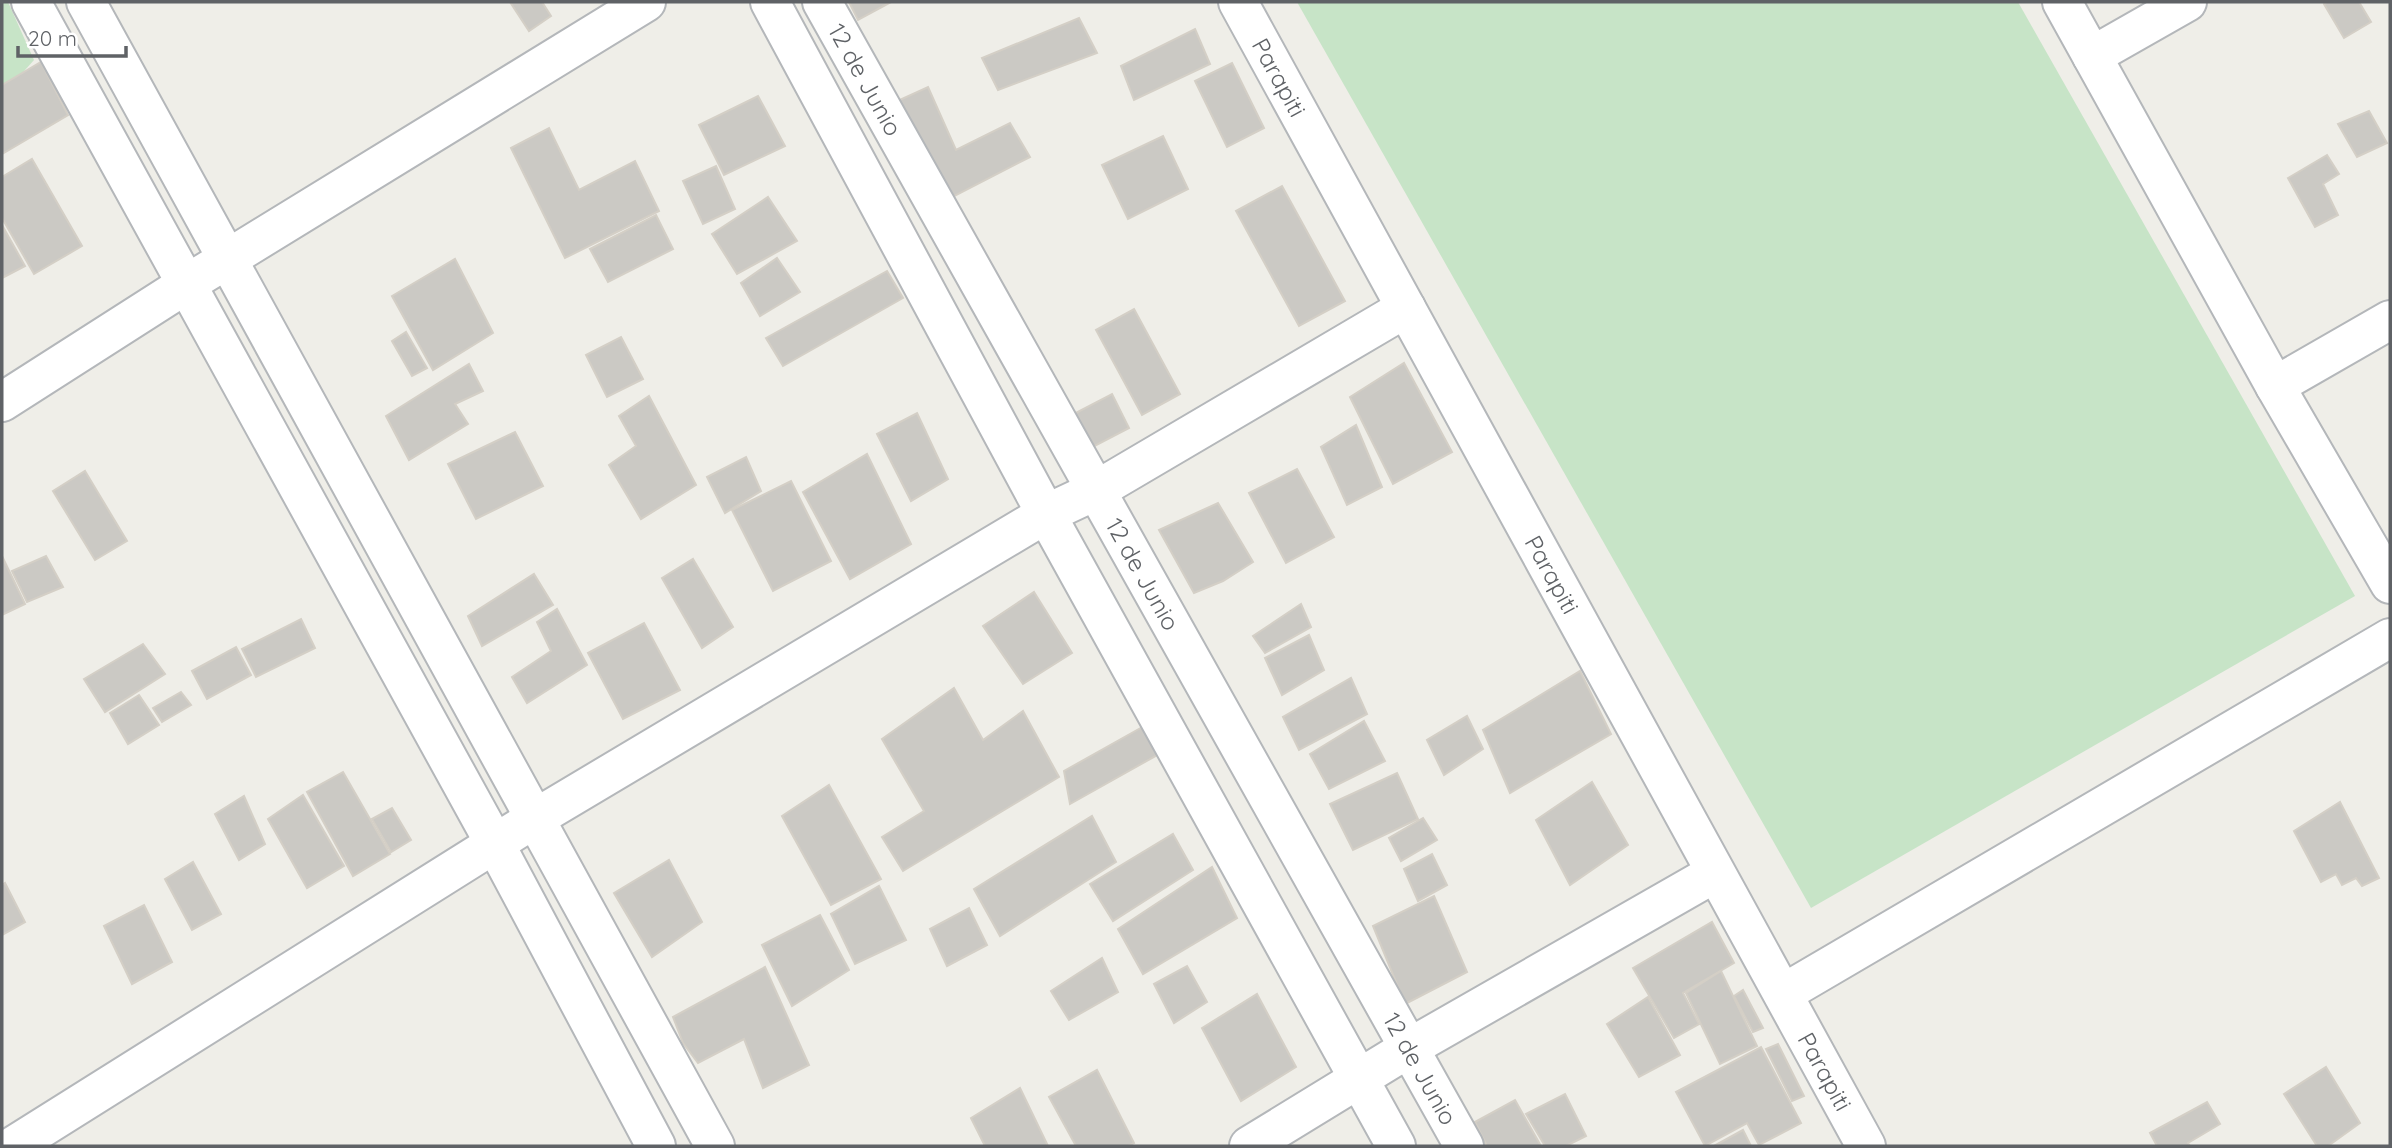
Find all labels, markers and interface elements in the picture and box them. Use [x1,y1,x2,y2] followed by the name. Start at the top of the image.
[18,14,126,58] scale bar
[822,18,909,141] street label: 12 de Junio
[28,25,77,51] text: 20 m
[1246,33,1313,122] street label: Parapiti
[1100,513,1187,636] street label: 12 de Junio
[1519,530,1586,619] street label: Parapiti
[1377,1007,1464,1130] street label: 12 de Junio
[1791,1027,1859,1116] street label: Parapiti

